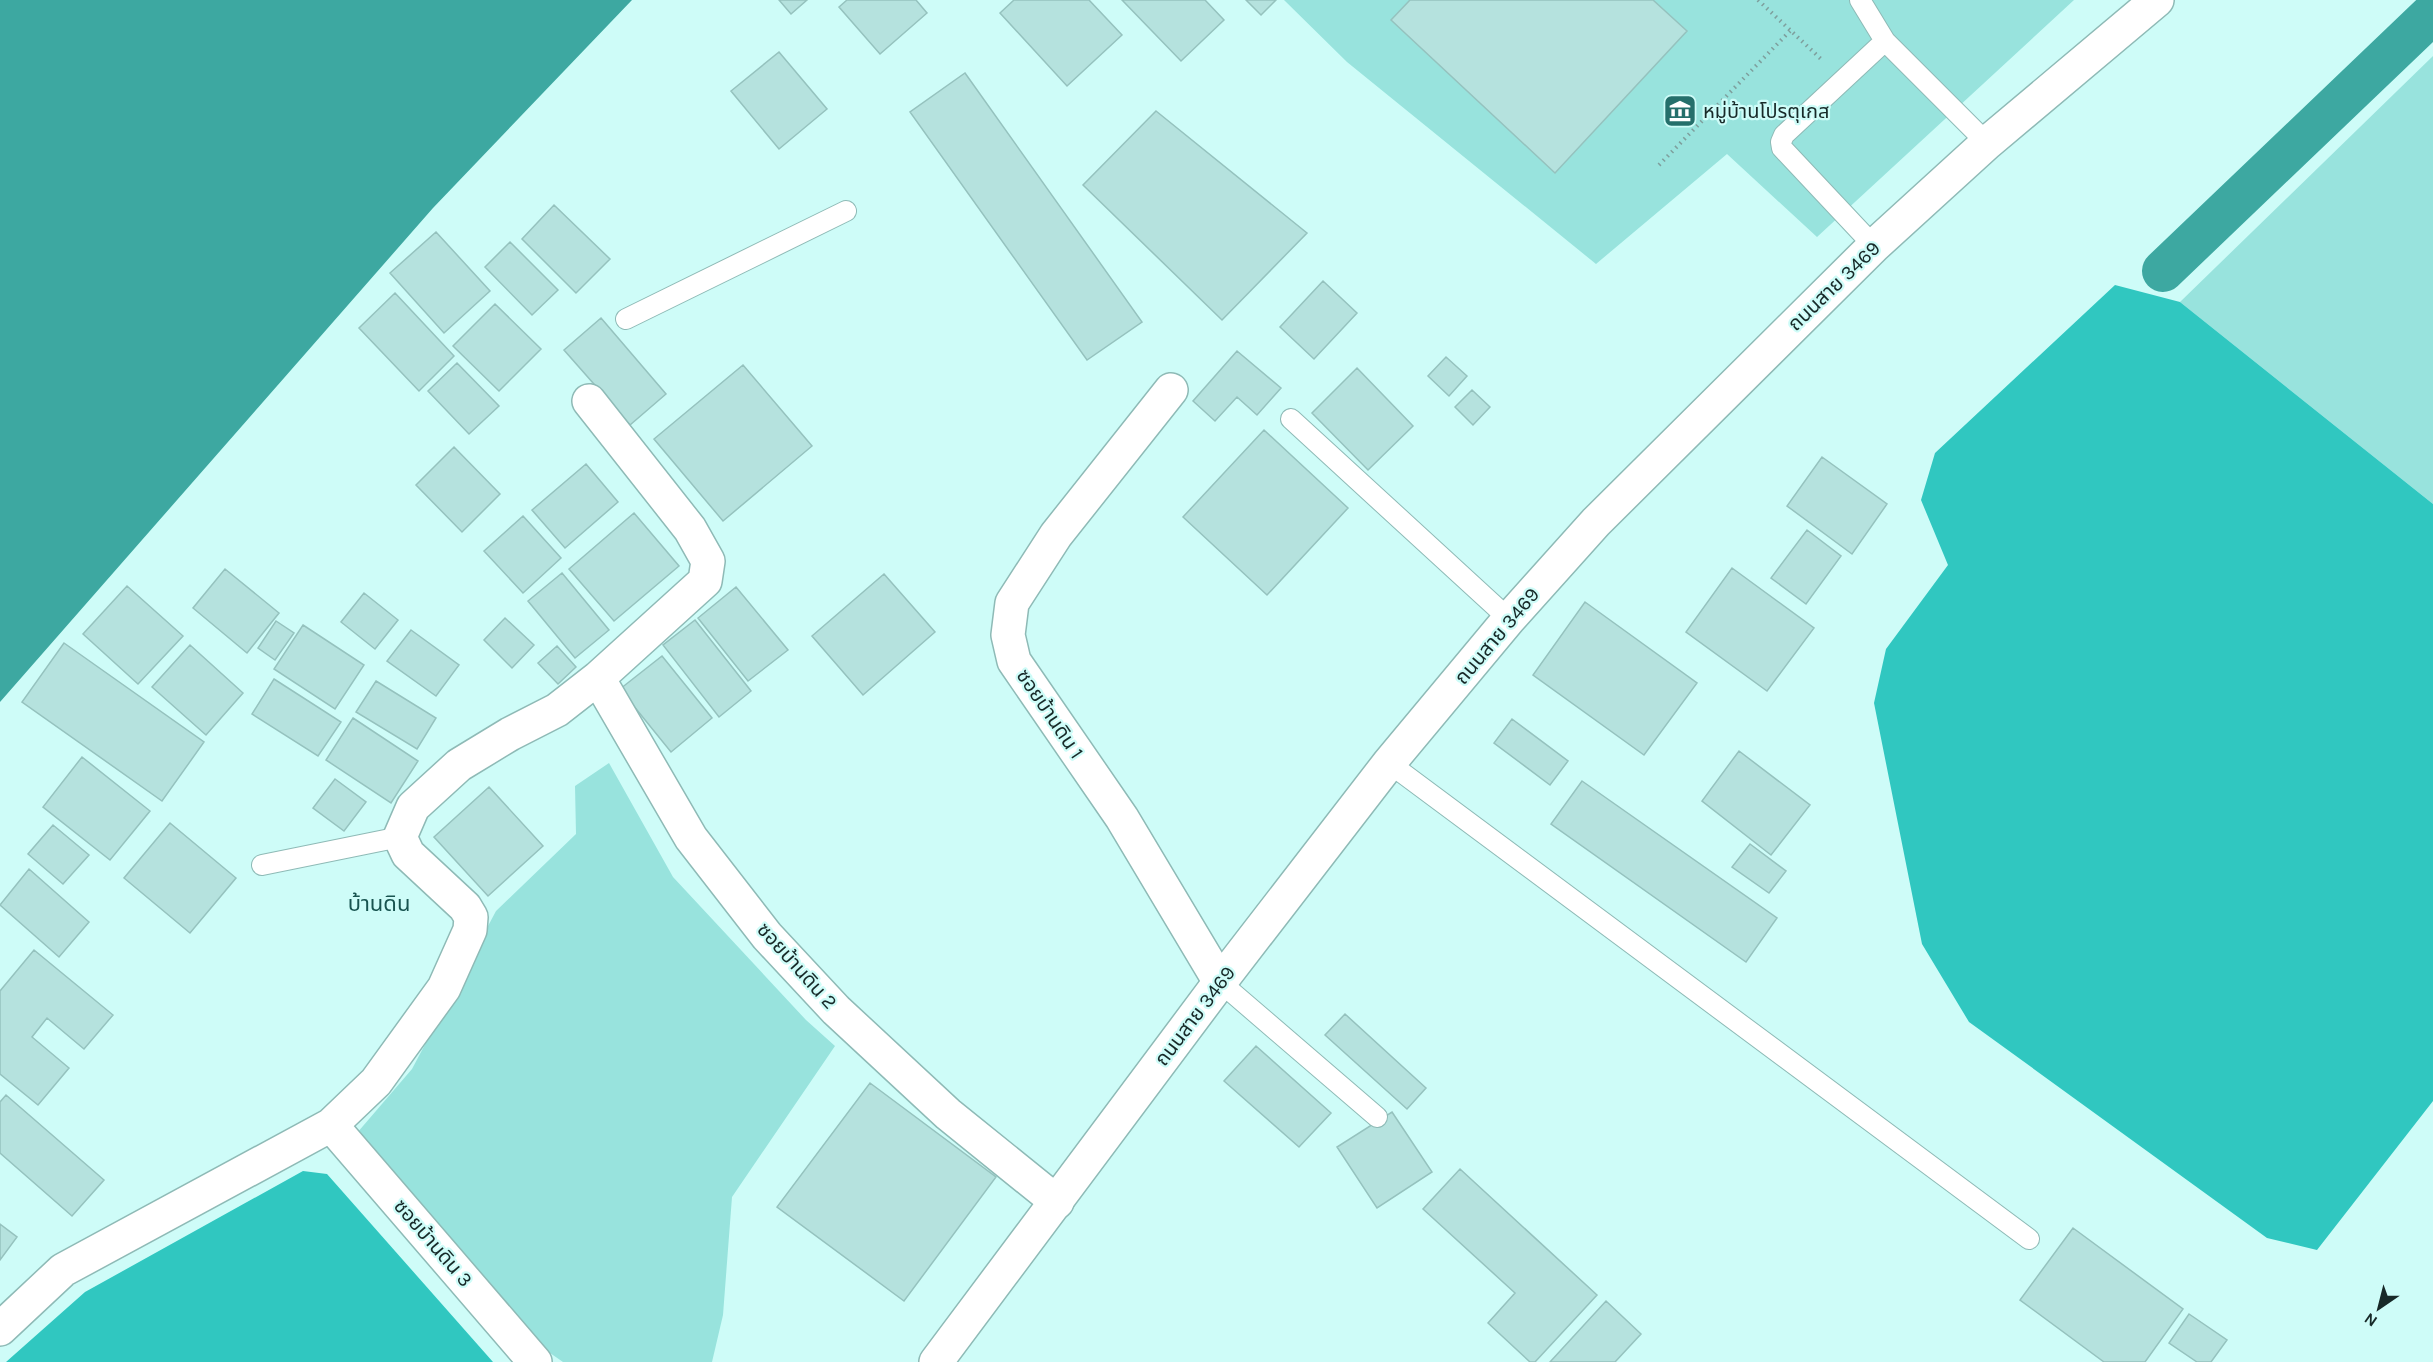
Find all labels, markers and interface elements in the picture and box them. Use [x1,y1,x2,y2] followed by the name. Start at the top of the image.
[1662,93,1698,129] museum icon: หมู่บ้านโปรตุเกส
[1703,100,1829,124] place label: หมู่บ้านโปรตุเกส
[1783,236,1885,336] street label: ถนนสาย 3469
[1450,583,1544,689] street label: ถนนสาย 3469
[1012,665,1088,763] street label: ซอยบ้านดิน 1
[348,891,410,917] district label: บ้านดิน
[752,918,842,1014] street label: ซอยบ้านดิน 2
[1150,962,1240,1070] street label: ถนนสาย 3469
[389,1195,477,1291] street label: ซอยบ้านดิน 3
[2349,1278,2409,1338] north arrow
[2361,1309,2381,1331] text: N

